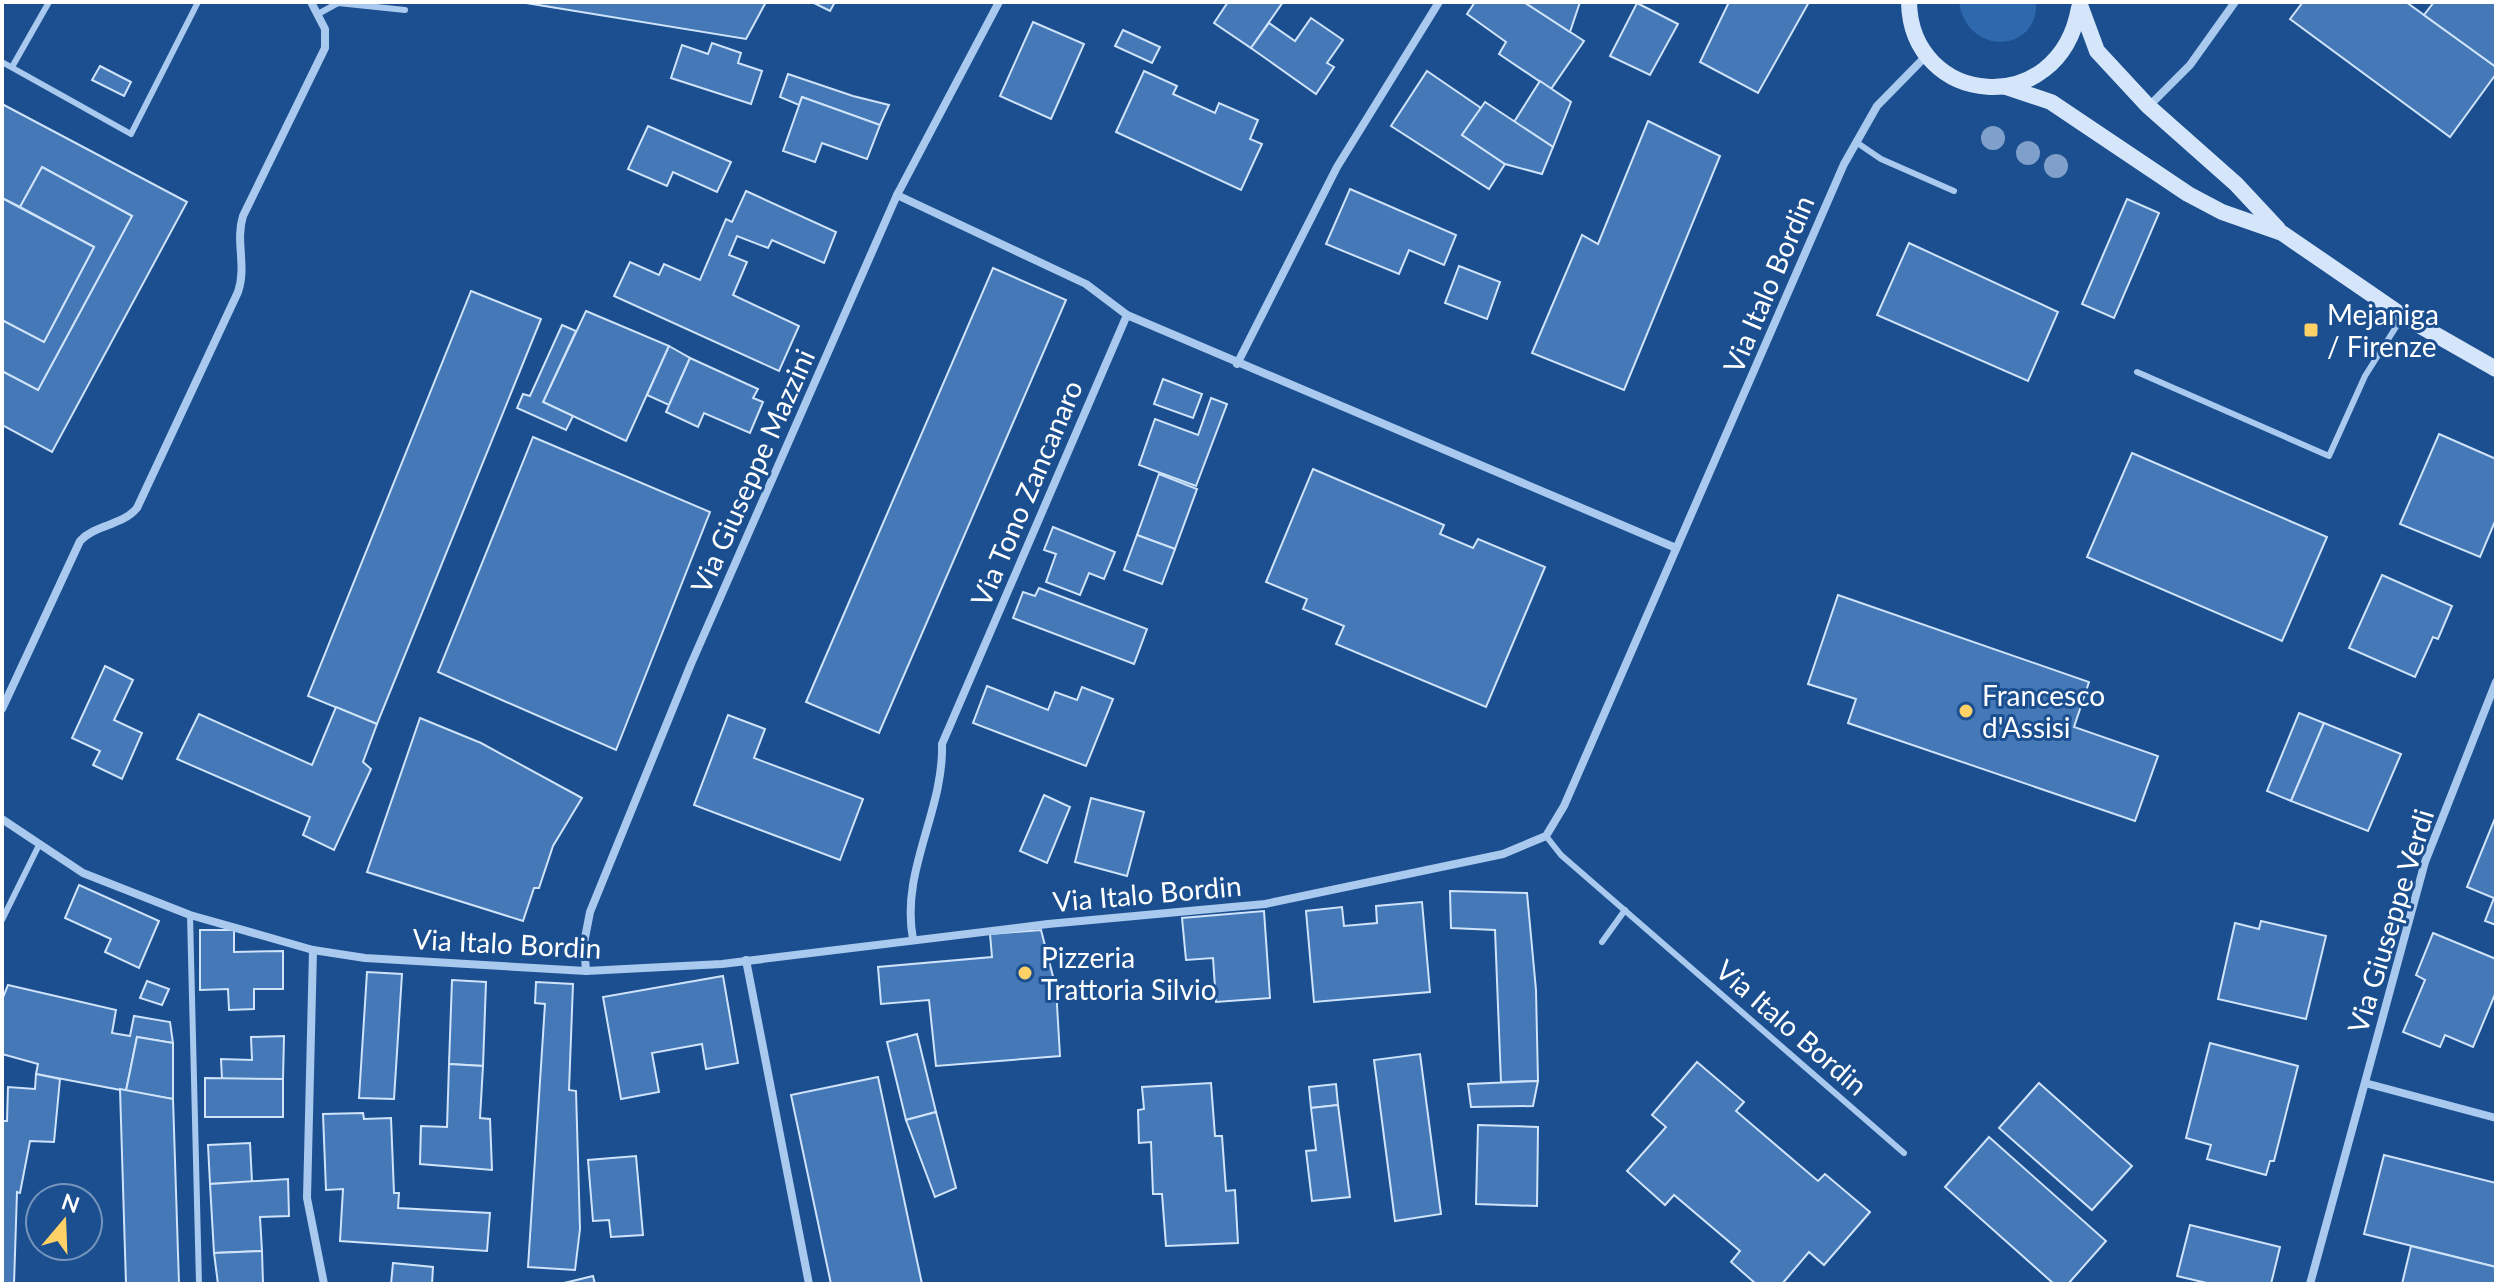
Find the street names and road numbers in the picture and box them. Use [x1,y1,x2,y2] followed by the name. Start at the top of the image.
[1715,190,1821,378] street label: Via Italo Bordin
[683,344,821,598] street label: Via Giuseppe Mazzini
[963,375,1089,611] street label: Via Tono Zancanaro
[2340,805,2440,1037] street label: Via Giuseppe Verdi
[1051,868,1243,918] street label: Via Italo Bordin
[412,921,602,965] street label: Via Italo Bordin
[1709,952,1875,1102] street label: Via Italo Bordin

